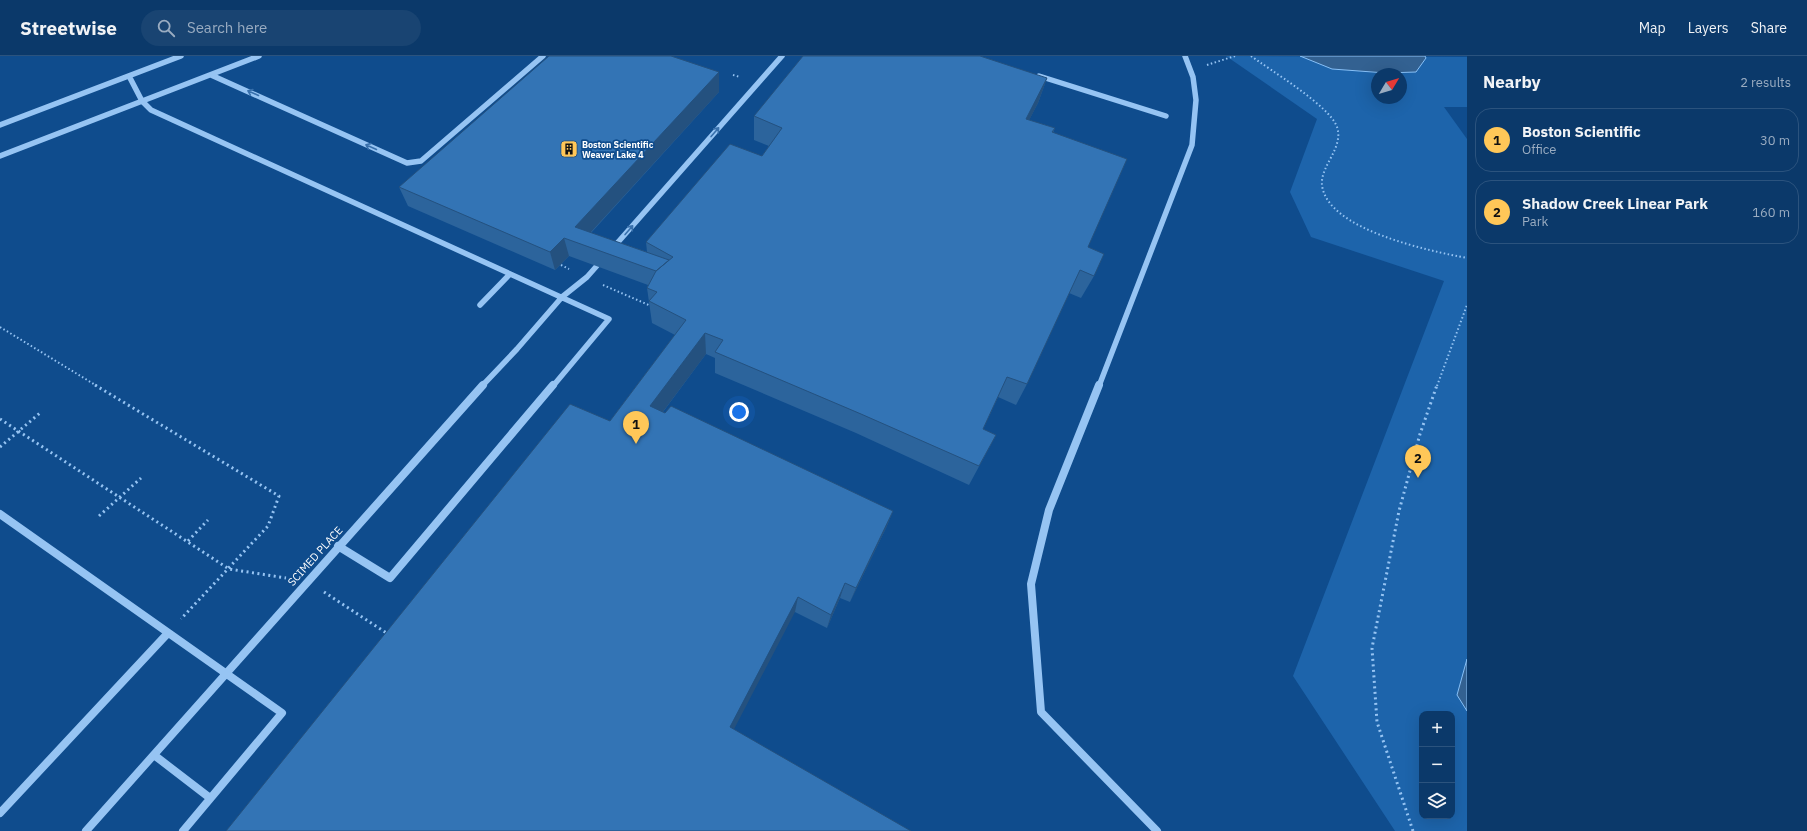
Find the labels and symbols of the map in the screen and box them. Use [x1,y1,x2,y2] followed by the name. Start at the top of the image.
[1371,68,1407,104] north arrow
[247,89,259,96] one-way arrow
[710,127,720,137] one-way arrow
[559,139,579,159] building icon: Boston Scientific Weaver Lake 4
[582,139,654,160] place label: Boston Scientific Weaver Lake 4
[366,142,378,150] one-way arrow
[624,225,633,235] one-way arrow
[729,402,749,422] your location
[623,411,649,444] pin: 1
[1405,445,1431,478] pin: 2
[285,523,345,589] street label: SCIMED PLACE

